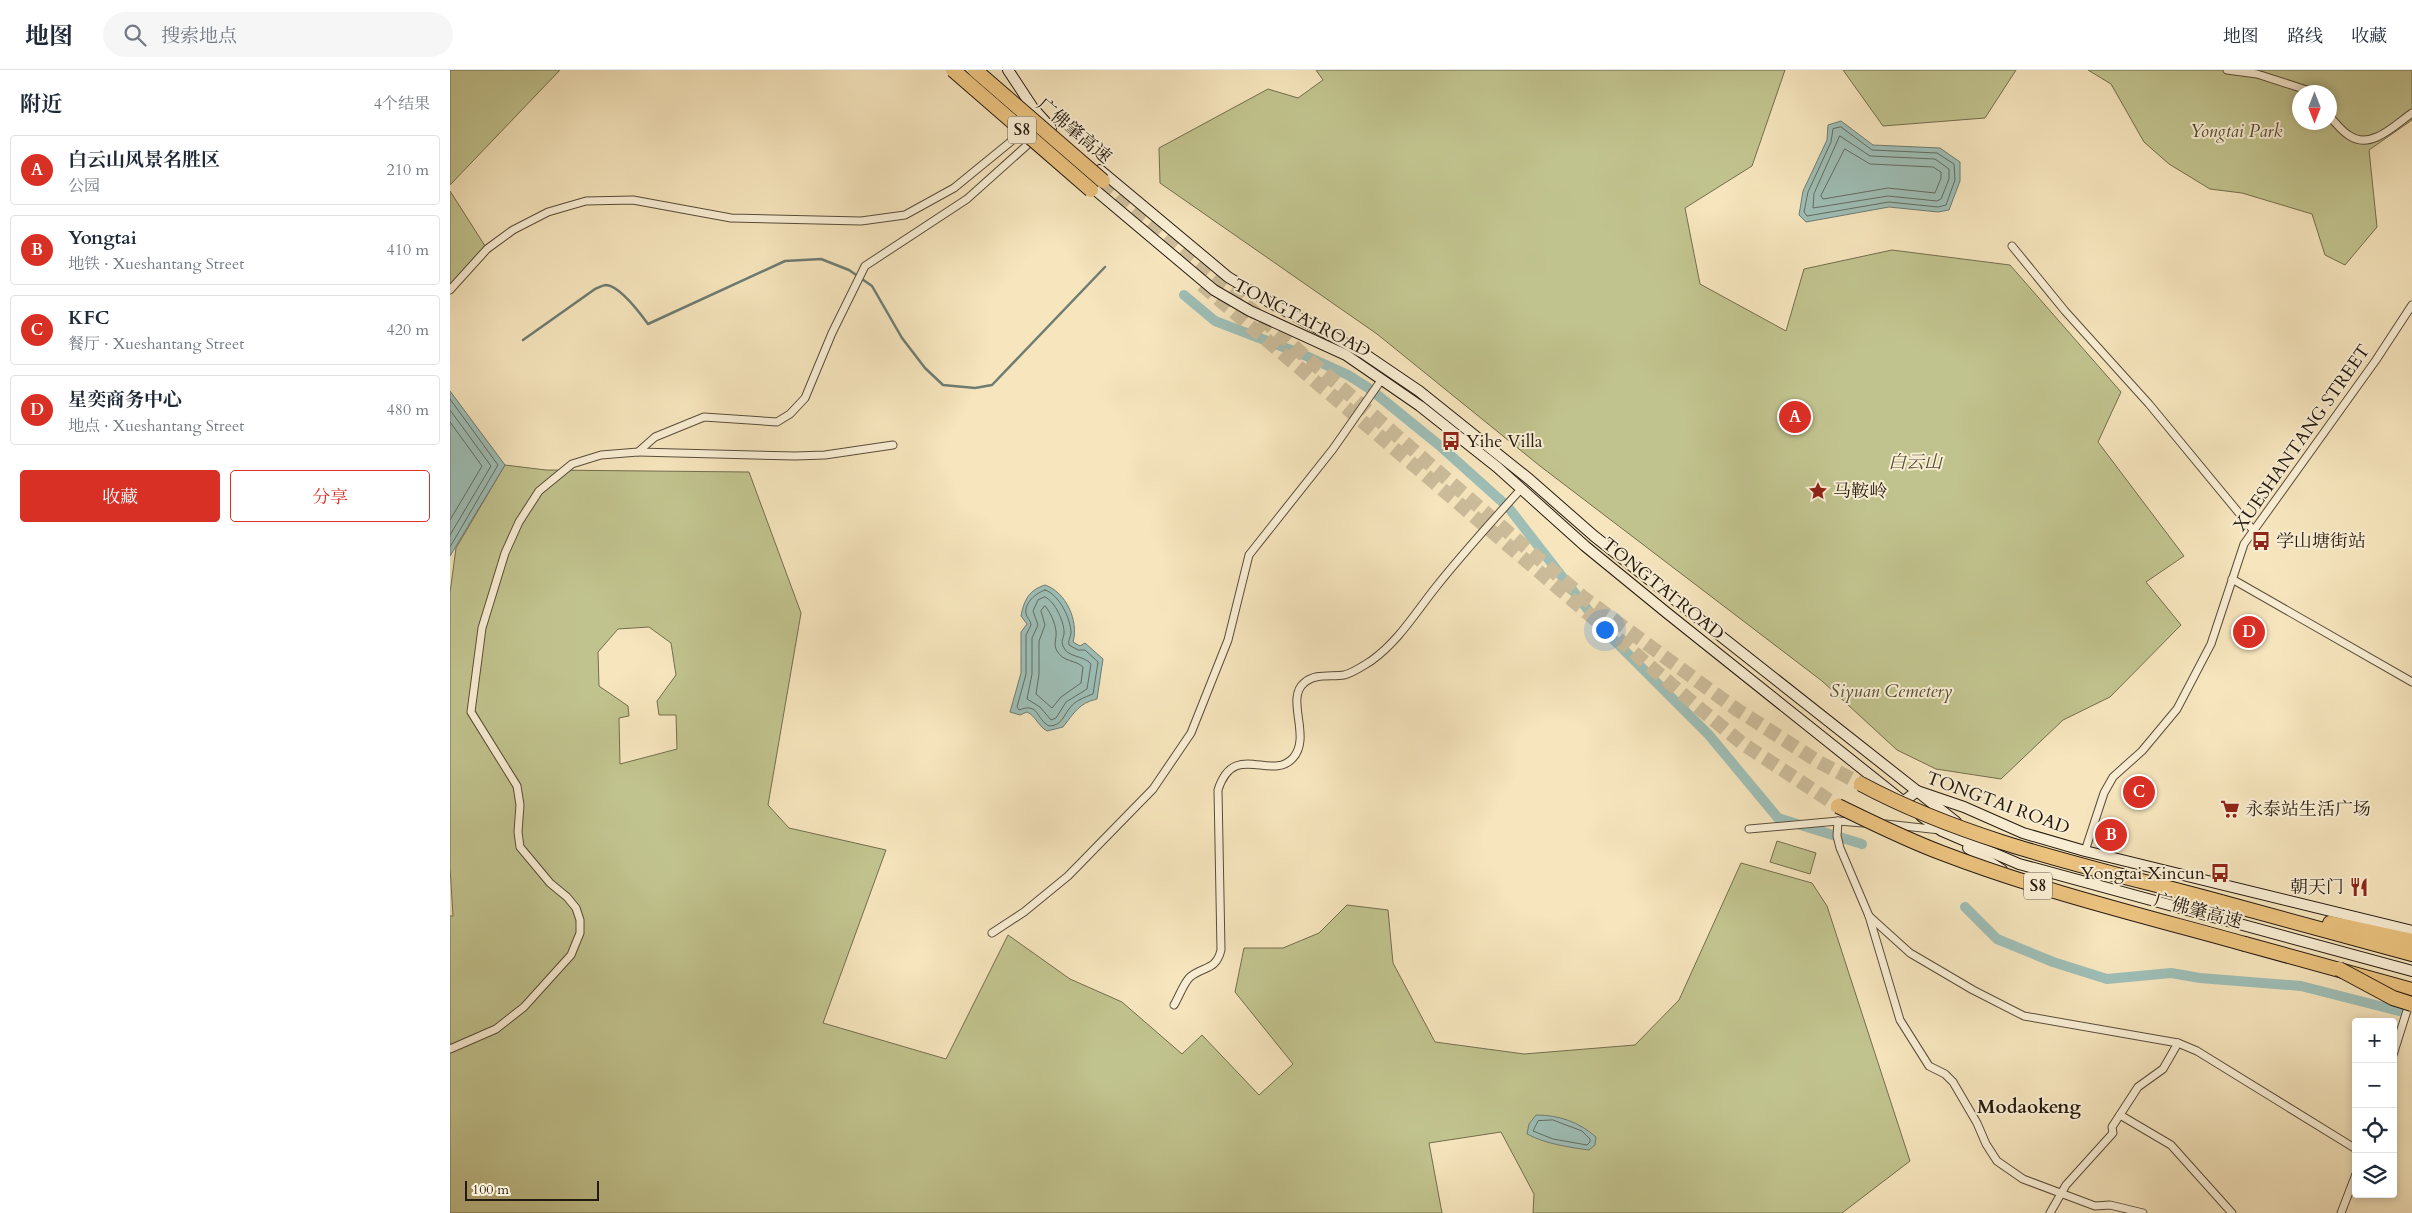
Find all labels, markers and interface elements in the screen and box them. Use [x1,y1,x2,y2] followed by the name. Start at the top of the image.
[103,12,453,57] search box
[25,20,73,53] text: 地图
[121,21,149,49] icon: search
[161,23,237,49] text: 搜索地点
[2223,24,2259,49] text: 地图
[2287,24,2323,49] text: 路线
[2351,24,2387,49] text: 收藏
[2292,85,2337,130] north arrow
[20,90,62,119] text: 附近
[1031,92,1117,170] street label: 广佛肇高速
[374,93,430,115] text: 4个结果
[1008,116,1036,144] road number: S8
[2190,119,2282,144] park label: Yongtai Park
[68,147,220,173] text: 白云山风景名胜区
[31,159,43,181] text: A
[387,159,429,181] text: 210 m
[68,175,100,197] text: 公园
[68,225,137,251] text: Yongtai
[31,239,43,261] text: B
[387,239,429,261] text: 410 m
[68,253,244,275] text: 地铁 · Xueshantang Street
[1229,273,1375,363] street label: TONGTAI ROAD
[68,305,109,331] text: KFC
[31,319,43,341] text: C
[387,319,429,341] text: 420 m
[68,333,244,355] text: 餐厅 · Xueshantang Street
[2228,340,2376,536] street label: XUESHANTANG STREET
[68,387,182,413] text: 星奕商务中心
[1779,398,1811,436] pin: A
[30,399,44,421] text: D
[387,399,429,421] text: 480 m
[68,415,244,437] text: 地点 · Xueshantang Street
[1466,429,1543,454] place label: Yihe Villa
[1440,430,1462,452] bus stop icon: Yihe Villa
[1888,450,1944,475] park label: 白云山
[20,470,220,522] button: 收藏
[230,470,430,522] button: 分享
[1833,479,1887,504] place label: 马鞍岭
[1807,480,1829,502] place icon: 马鞍岭
[2276,529,2366,554] place label: 学山塘街站
[2250,530,2272,552] bus stop icon: 学山塘街站
[1597,532,1729,646] street label: TONGTAI ROAD
[2233,613,2265,651] pin: D
[1592,617,1618,643] your location
[1830,679,1952,704] park label: Siyuan Cemetery
[1923,765,2073,841] street label: TONGTAI ROAD
[2123,773,2155,811] pin: C
[2245,797,2371,822] place label: 永泰站生活广场
[2219,798,2241,820] supermarket icon: 永泰站生活广场
[2095,816,2127,854] pin: B
[2080,861,2206,886] place label: Yongtai Xincun
[2209,862,2231,884] bus stop icon: Yongtai Xincun
[2024,872,2052,899] road number: S8
[2290,875,2344,900] place label: 朝天门
[2348,876,2370,898] restaurant icon: 朝天门
[2151,887,2245,935] street label: 广佛肇高速
[2352,1018,2397,1198] map controls
[2352,1018,2397,1063] button: +
[2352,1063,2397,1108] button: −
[1977,1094,2082,1120] district label: Modaokeng
[2352,1108,2397,1153] button: locate
[2352,1153,2397,1198] button: layers
[465,1178,599,1201] scale bar
[472,1180,509,1199] text: 100 m

